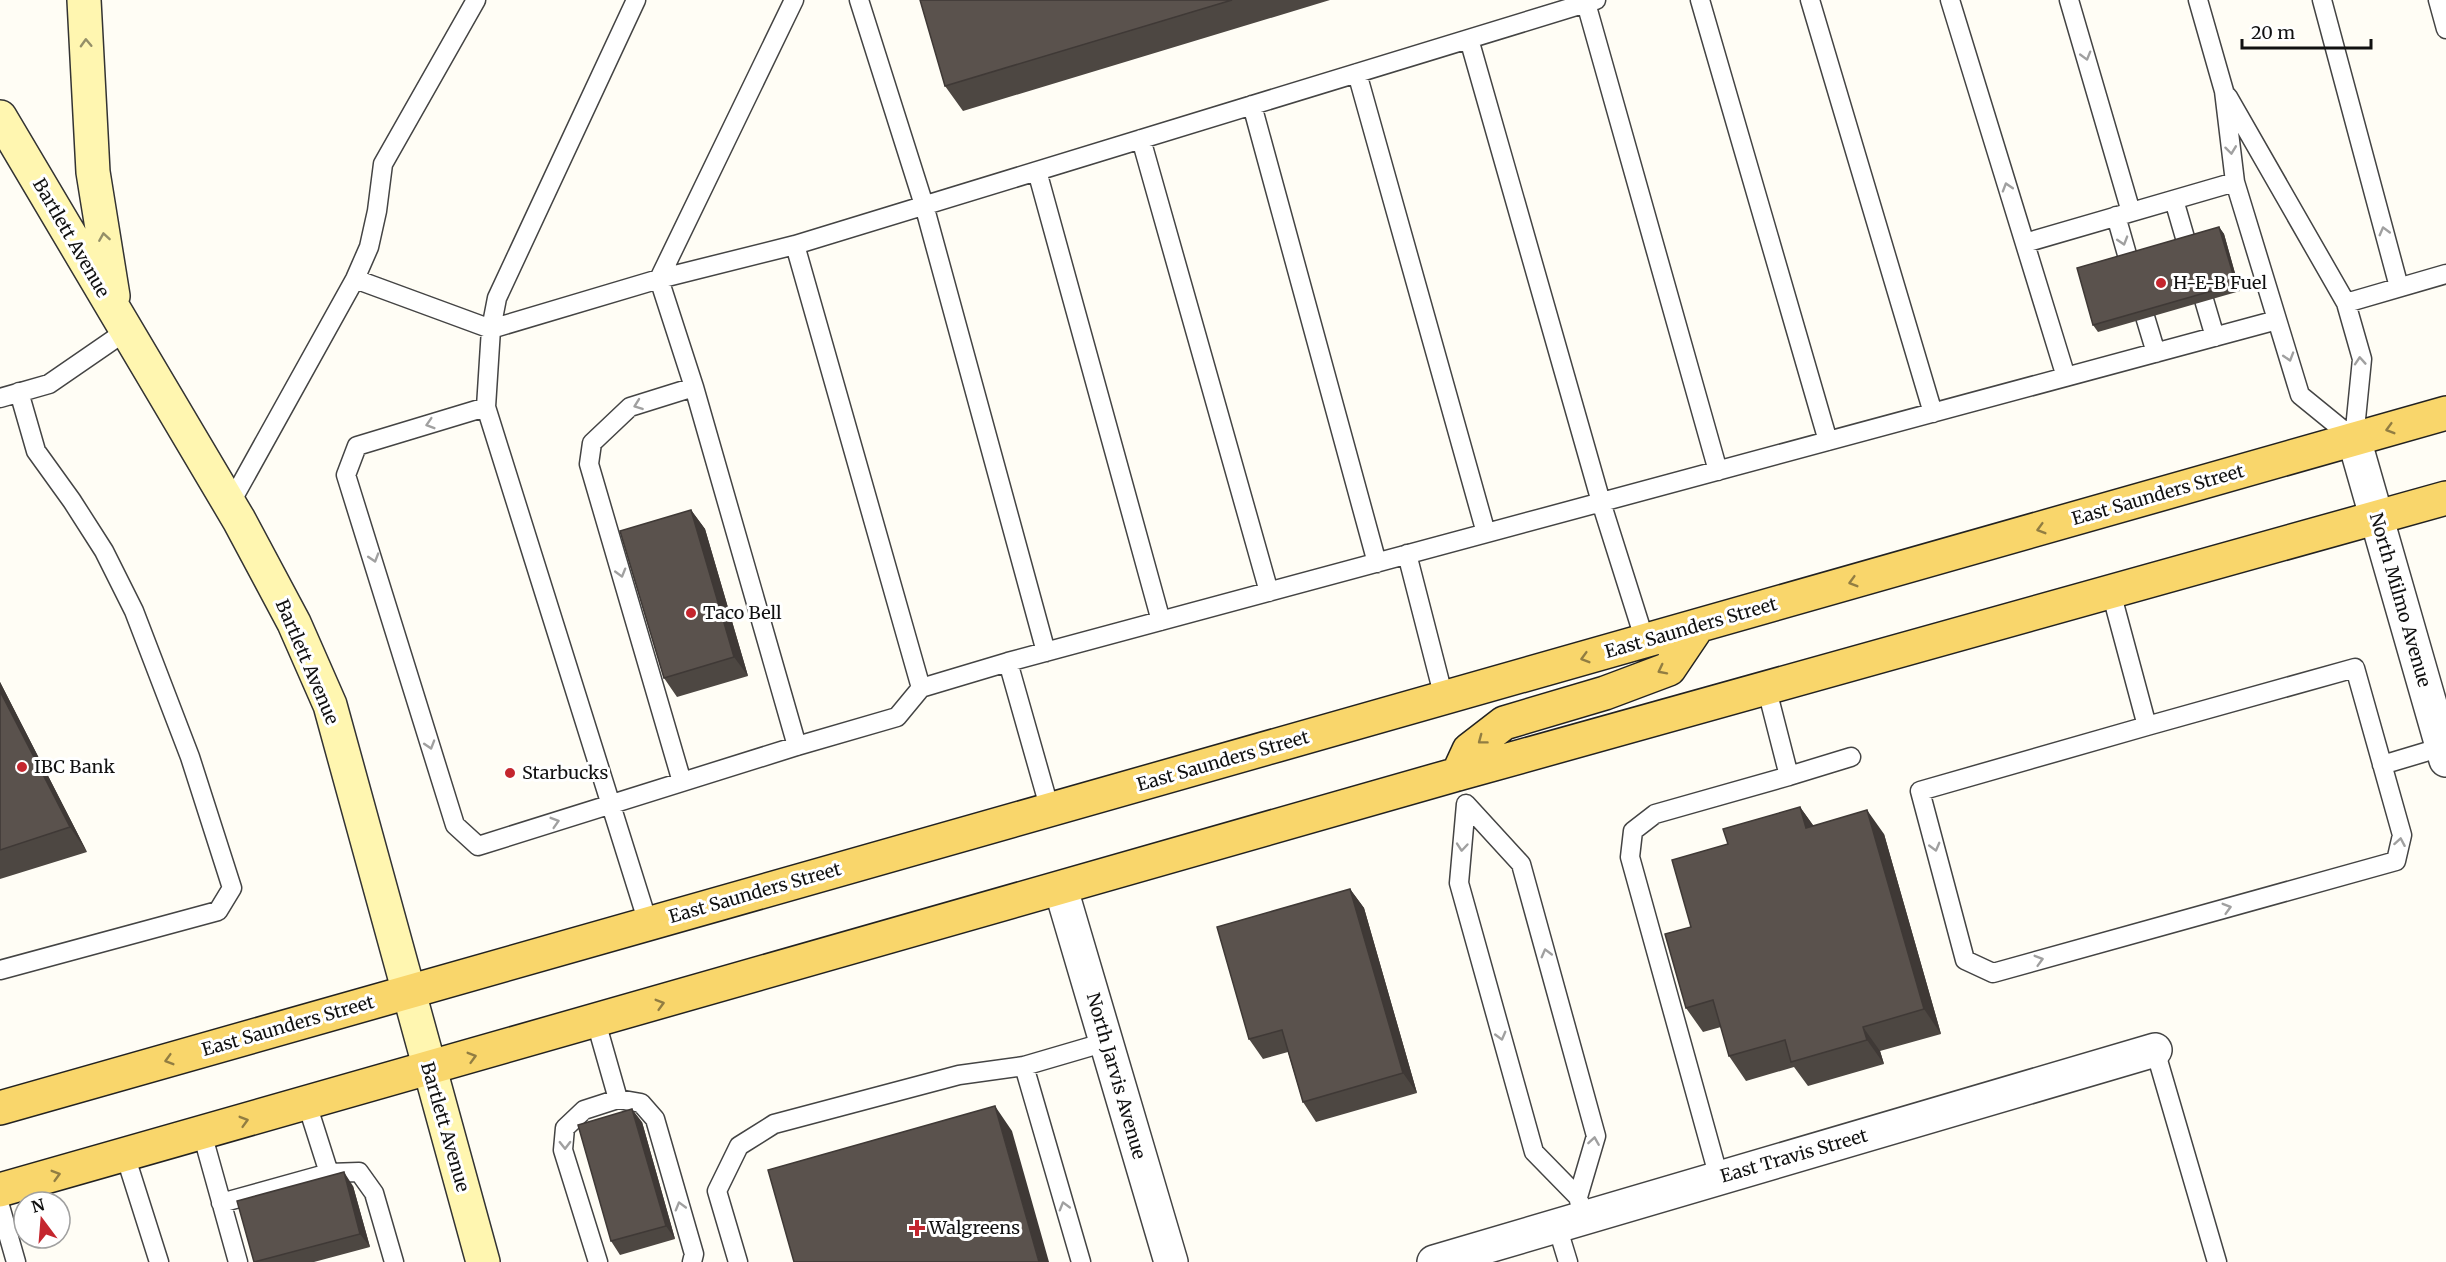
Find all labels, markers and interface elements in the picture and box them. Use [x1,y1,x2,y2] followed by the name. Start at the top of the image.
[2242,12,2371,50] scale bar
[2251,21,2295,44] text: 20 m
[79,38,92,47] one-way arrow
[2078,51,2091,61] one-way arrow
[2225,145,2237,154] one-way arrow
[28,174,115,301] street label: Bartlett Avenue
[2002,182,2015,193] one-way arrow
[2379,226,2391,237] one-way arrow
[98,232,110,241] one-way arrow
[2116,235,2128,246] one-way arrow
[2173,271,2267,294] place label: H-E-B Fuel
[2154,276,2168,290] marker: H-E-B Fuel
[2282,351,2294,362] one-way arrow
[2354,356,2367,365] one-way arrow
[634,398,644,411] one-way arrow
[425,417,436,429] one-way arrow
[2385,422,2395,435] one-way arrow
[2069,459,2247,530] street label: East Saunders Street
[2365,510,2436,690] street label: North Milmo Avenue
[2036,522,2046,534] one-way arrow
[367,553,379,563] one-way arrow
[614,567,626,578] one-way arrow
[1848,575,1859,587] one-way arrow
[1602,592,1780,663] street label: East Saunders Street
[271,596,344,728] street label: Bartlett Avenue
[703,601,782,624] place label: Taco Bell
[684,606,698,620] marker: Taco Bell
[1580,651,1590,663] one-way arrow
[1657,663,1668,675] one-way arrow
[1134,725,1312,796] street label: East Saunders Street
[1478,733,1489,744] one-way arrow
[423,739,436,750] one-way arrow
[34,755,115,778] place label: IBC Bank
[15,760,29,774] marker: IBC Bank
[522,761,608,784] place label: Starbucks
[503,766,517,780] marker: Starbucks
[549,817,560,830] one-way arrow
[2393,837,2406,847] one-way arrow
[1928,841,1940,852] one-way arrow
[1456,842,1469,851] one-way arrow
[666,857,844,928] street label: East Saunders Street
[2221,903,2232,915] one-way arrow
[1541,948,1553,959] one-way arrow
[2033,955,2044,967] one-way arrow
[199,990,377,1061] street label: East Saunders Street
[1082,990,1151,1162] street label: North Jarvis Avenue
[654,998,664,1011] one-way arrow
[1494,1031,1507,1041] one-way arrow
[466,1052,477,1064] one-way arrow
[164,1053,175,1065] one-way arrow
[416,1059,475,1194] street label: Bartlett Avenue
[239,1116,249,1129] one-way arrow
[1717,1123,1870,1188] street label: East Travis Street
[1587,1136,1599,1145] one-way arrow
[558,1141,571,1150] one-way arrow
[51,1169,61,1182] one-way arrow
[12,1190,72,1250] north arrow
[29,1194,47,1217] text: N
[675,1201,687,1212] one-way arrow
[1059,1201,1071,1212] one-way arrow
[928,1216,1020,1239] place label: Walgreens
[910,1221,924,1235] marker: Walgreens

